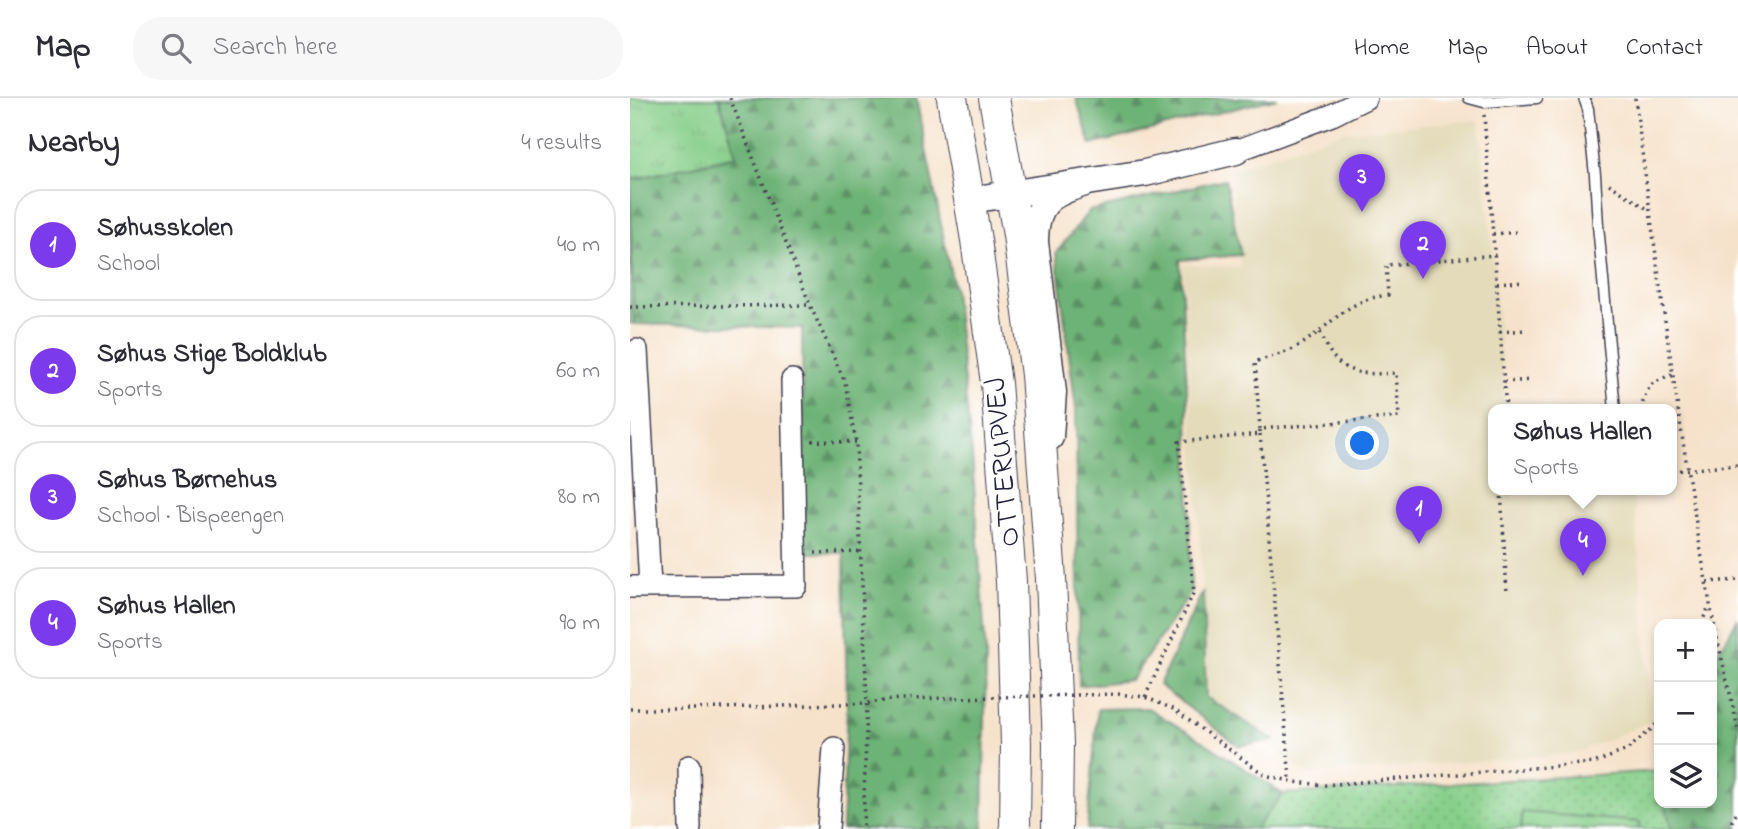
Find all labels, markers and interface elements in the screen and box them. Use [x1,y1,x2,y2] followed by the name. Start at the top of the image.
[133,17,623,80] search box
[35,24,91,72] text: Map
[157,29,195,67] icon: search
[213,29,337,67] text: Search here
[1354,31,1410,66] text: Home
[1448,31,1488,66] text: Map
[1526,31,1588,66] text: About
[1626,31,1703,66] text: Contact
[28,122,120,166] text: Nearby
[521,127,602,160] text: 4 results
[1339,154,1385,212] pin: 3
[97,210,233,248] text: Søhusskolen
[1400,221,1446,279] pin: 2
[49,229,57,262] text: 1
[557,229,600,262] text: 40 m
[97,248,160,281] text: School
[97,336,327,374] text: Søhus Stige Boldklub
[47,355,59,388] text: 2
[556,355,600,388] text: 60 m
[97,374,163,407] text: Sports
[975,375,1033,548] street label: OTTERUPVEJ
[1488,404,1677,495] popup
[1513,414,1652,452] text: Søhus Hallen
[1345,426,1379,460] your location
[1513,452,1579,485] text: Sports
[97,462,277,500] text: Søhus Børnehus
[48,481,58,514] text: 3
[558,481,600,514] text: 80 m
[1396,486,1442,544] pin: 1
[97,500,284,533] text: School · Bispeengen
[1560,518,1606,576] pin: 4
[97,588,236,626] text: Søhus Hallen
[48,607,58,640] text: 4
[560,607,600,640] text: 90 m
[1654,619,1717,808] map controls
[1654,619,1717,682] button: +
[97,626,163,659] text: Sports
[1654,682,1717,745] button: −
[1654,745,1717,808] button: layers

